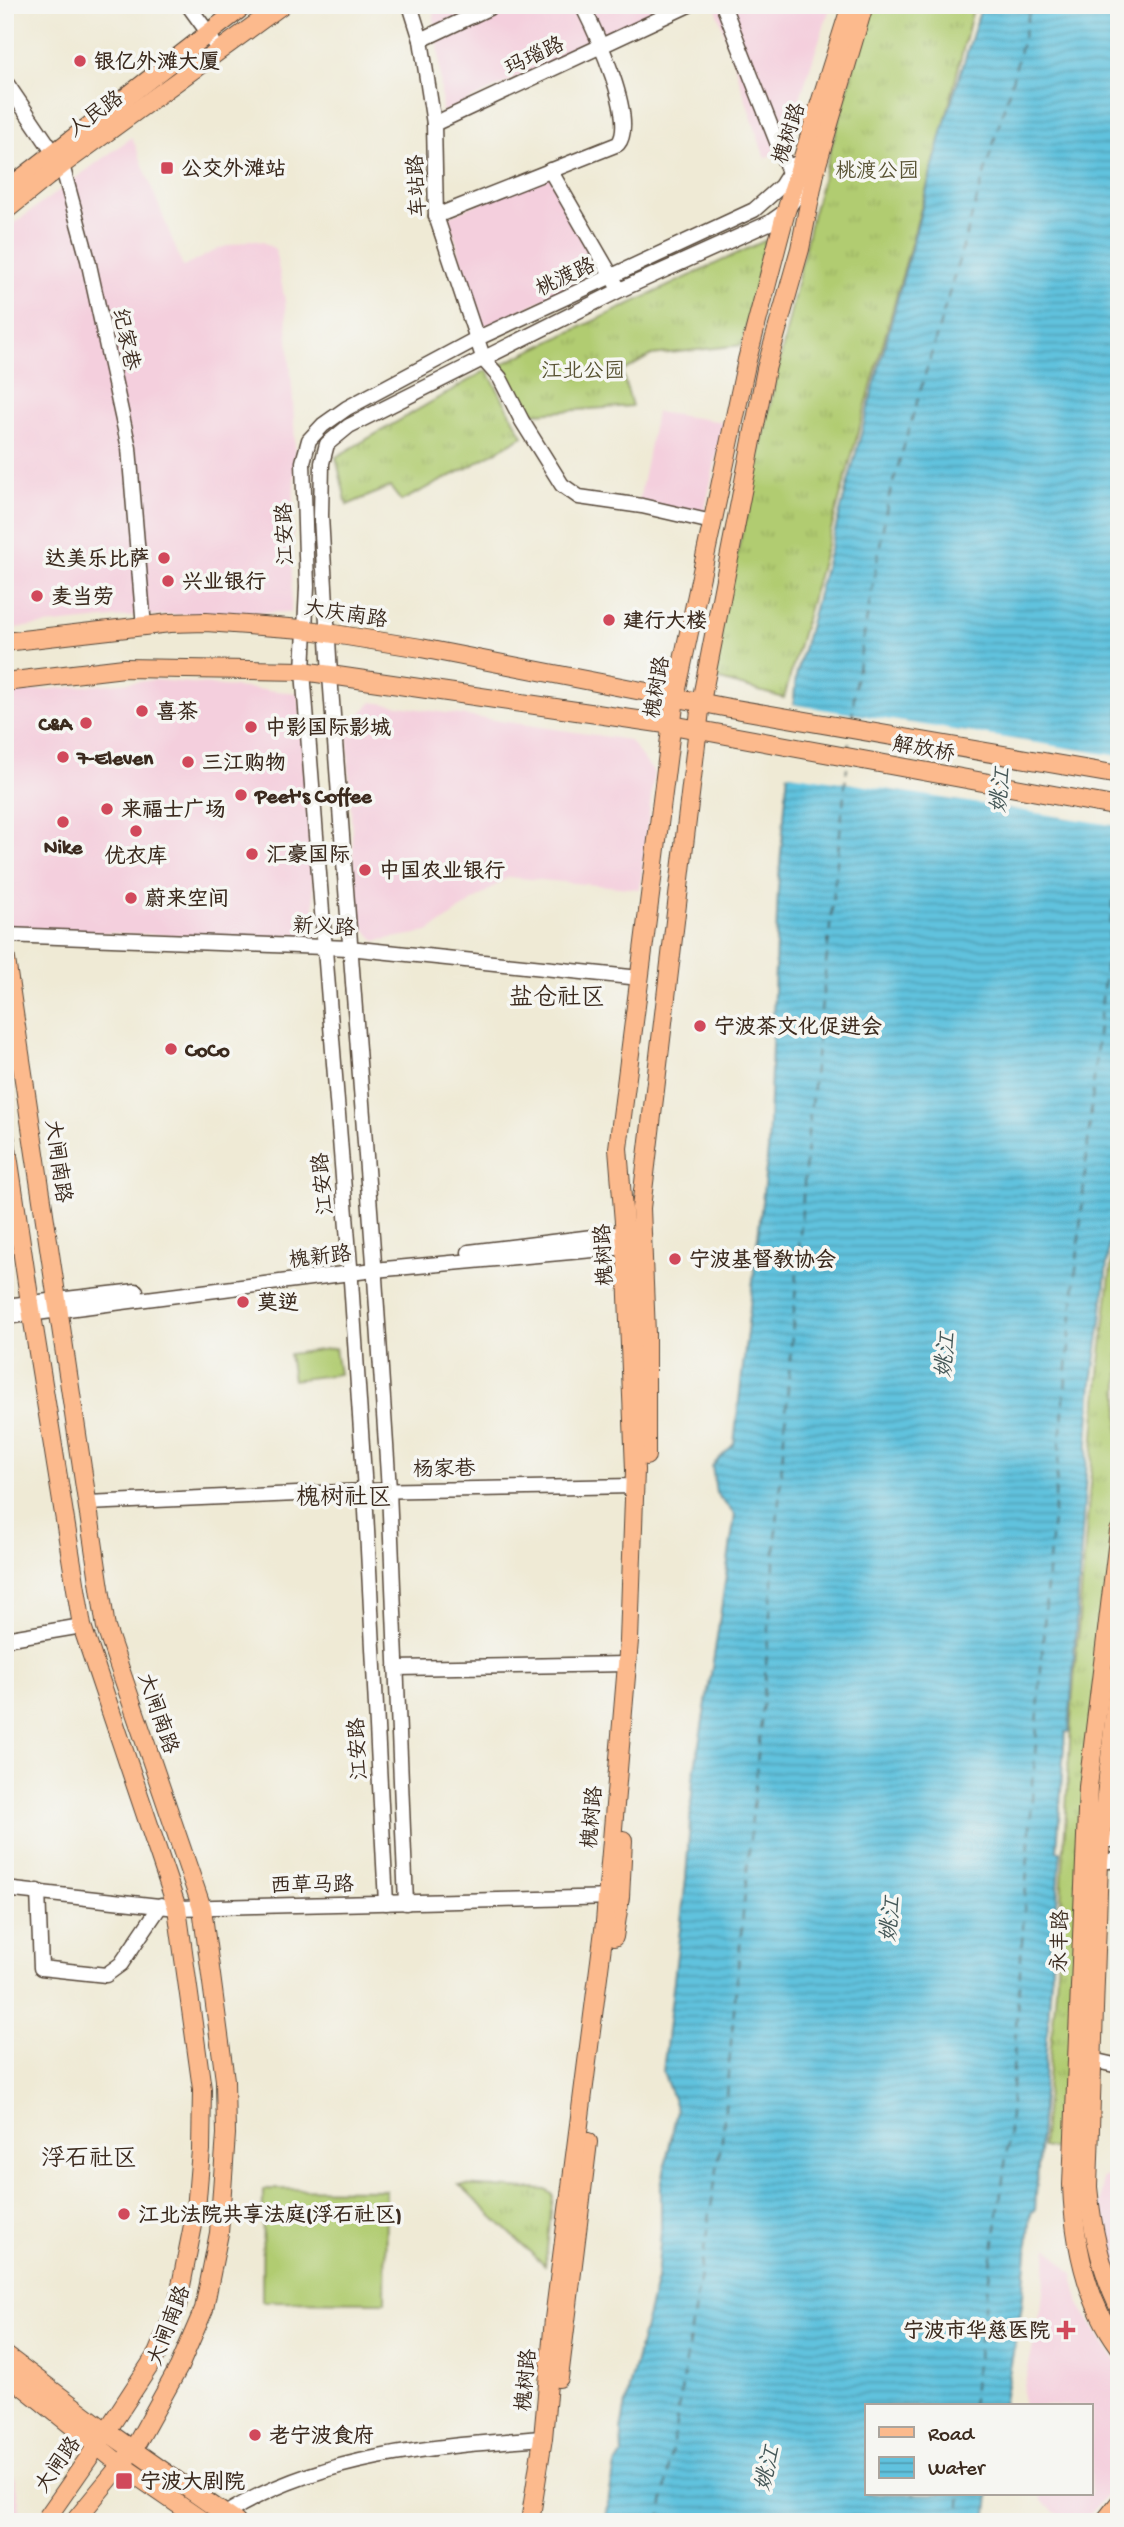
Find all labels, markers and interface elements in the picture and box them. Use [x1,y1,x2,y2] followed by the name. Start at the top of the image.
[501,32,569,83] street label: 玛瑙路
[94,50,220,77] place label: 银亿外滩大厦
[72,53,88,69] marker: 银亿外滩大厦
[63,86,130,144] street label: 人民路
[768,100,813,168] street label: 槐树路
[403,154,434,218] street label: 车站路
[181,157,286,184] place label: 公交外滩站
[835,159,919,186] park label: 桃渡公园
[159,160,175,176] marker: 公交外滩站
[532,253,600,304] street label: 桃渡路
[105,306,144,373] street label: 纪家巷
[541,360,625,386] park label: 江北公园
[272,502,301,566] street label: 江安路
[45,547,150,574] place label: 达美乐比萨
[156,550,172,566] marker: 达美乐比萨
[182,571,266,597] place label: 兴业银行
[160,573,176,589] marker: 兴业银行
[51,585,114,612] place label: 麦当劳
[29,588,45,604] marker: 麦当劳
[302,596,389,635] street label: 大庆南路
[623,609,707,636] place label: 建行大楼
[601,612,617,628] marker: 建行大楼
[640,654,677,721] street label: 槐树路
[156,700,198,727] place label: 喜茶
[134,703,150,719] marker: 喜茶
[38,714,74,739] place label: C&A
[78,715,94,731] marker: C&A
[265,716,391,743] place label: 中影国际影城
[243,719,259,735] marker: 中影国际影城
[890,733,957,769] street label: 解放桥
[76,748,154,773] place label: 7-Eleven
[55,749,71,765] marker: 7-Eleven
[202,752,286,778] place label: 三江购物
[180,754,196,770] marker: 三江购物
[986,765,1018,815] water label: 姚江
[254,786,373,811] place label: Peet's Coffee
[233,787,249,803] marker: Peet's Coffee
[121,798,226,825] place label: 来福士广场
[99,801,115,817] marker: 来福士广场
[55,814,71,830] marker: Nike
[128,823,144,839] marker: 优衣库
[44,837,83,862] place label: Nike
[266,843,350,870] place label: 汇豪国际
[105,845,168,871] place label: 优衣库
[244,846,260,862] marker: 汇豪国际
[379,859,505,886] place label: 中国农业银行
[357,862,373,878] marker: 中国农业银行
[145,887,229,914] place label: 蔚来空间
[123,890,139,906] marker: 蔚来空间
[292,913,356,944] street label: 新义路
[509,984,605,1014] district label: 盐仓社区
[714,1015,882,1042] place label: 宁波茶文化促进会
[692,1018,708,1034] marker: 宁波茶文化促进会
[184,1040,230,1065] place label: CoCo
[163,1041,179,1057] marker: CoCo
[37,1118,76,1205] street label: 大闸南路
[308,1151,341,1216] street label: 江安路
[590,1223,621,1287] street label: 槐树路
[287,1241,353,1276] street label: 槐新路
[689,1248,836,1275] place label: 宁波基督教协会
[667,1251,683,1267] marker: 宁波基督教协会
[257,1291,299,1318] place label: 莫逆
[235,1294,251,1310] marker: 莫逆
[931,1330,963,1380] water label: 姚江
[412,1456,476,1485] street label: 杨家巷
[296,1484,392,1514] district label: 槐树社区
[130,1670,183,1758] street label: 大闸南路
[344,1717,375,1781] street label: 江安路
[577,1785,610,1850] street label: 槐树路
[270,1872,354,1901] street label: 西草马路
[876,1894,908,1944] water label: 姚江
[1047,1909,1076,1973] street label: 永丰路
[41,2145,137,2175] district label: 浮石社区
[138,2203,402,2230] place label: 江北法院共享法庭(浮石社区)
[116,2206,132,2222] marker: 江北法院共享法庭(浮石社区)
[143,2282,198,2370] street label: 大闸南路
[903,2319,1050,2346] place label: 宁波市华慈医院
[1056,2320,1076,2340] marker: 宁波市华慈医院
[511,2348,544,2413] street label: 槐树路
[865,2404,1092,2496] legend
[269,2424,374,2451] place label: 老宁波食府
[928,2424,976,2449] text: Road
[247,2427,263,2443] marker: 老宁波食府
[30,2432,88,2499] street label: 大闸路
[750,2442,788,2494] water label: 姚江
[928,2458,986,2483] text: Water
[140,2470,245,2497] place label: 宁波大剧院
[114,2471,134,2491] marker: 宁波大剧院

